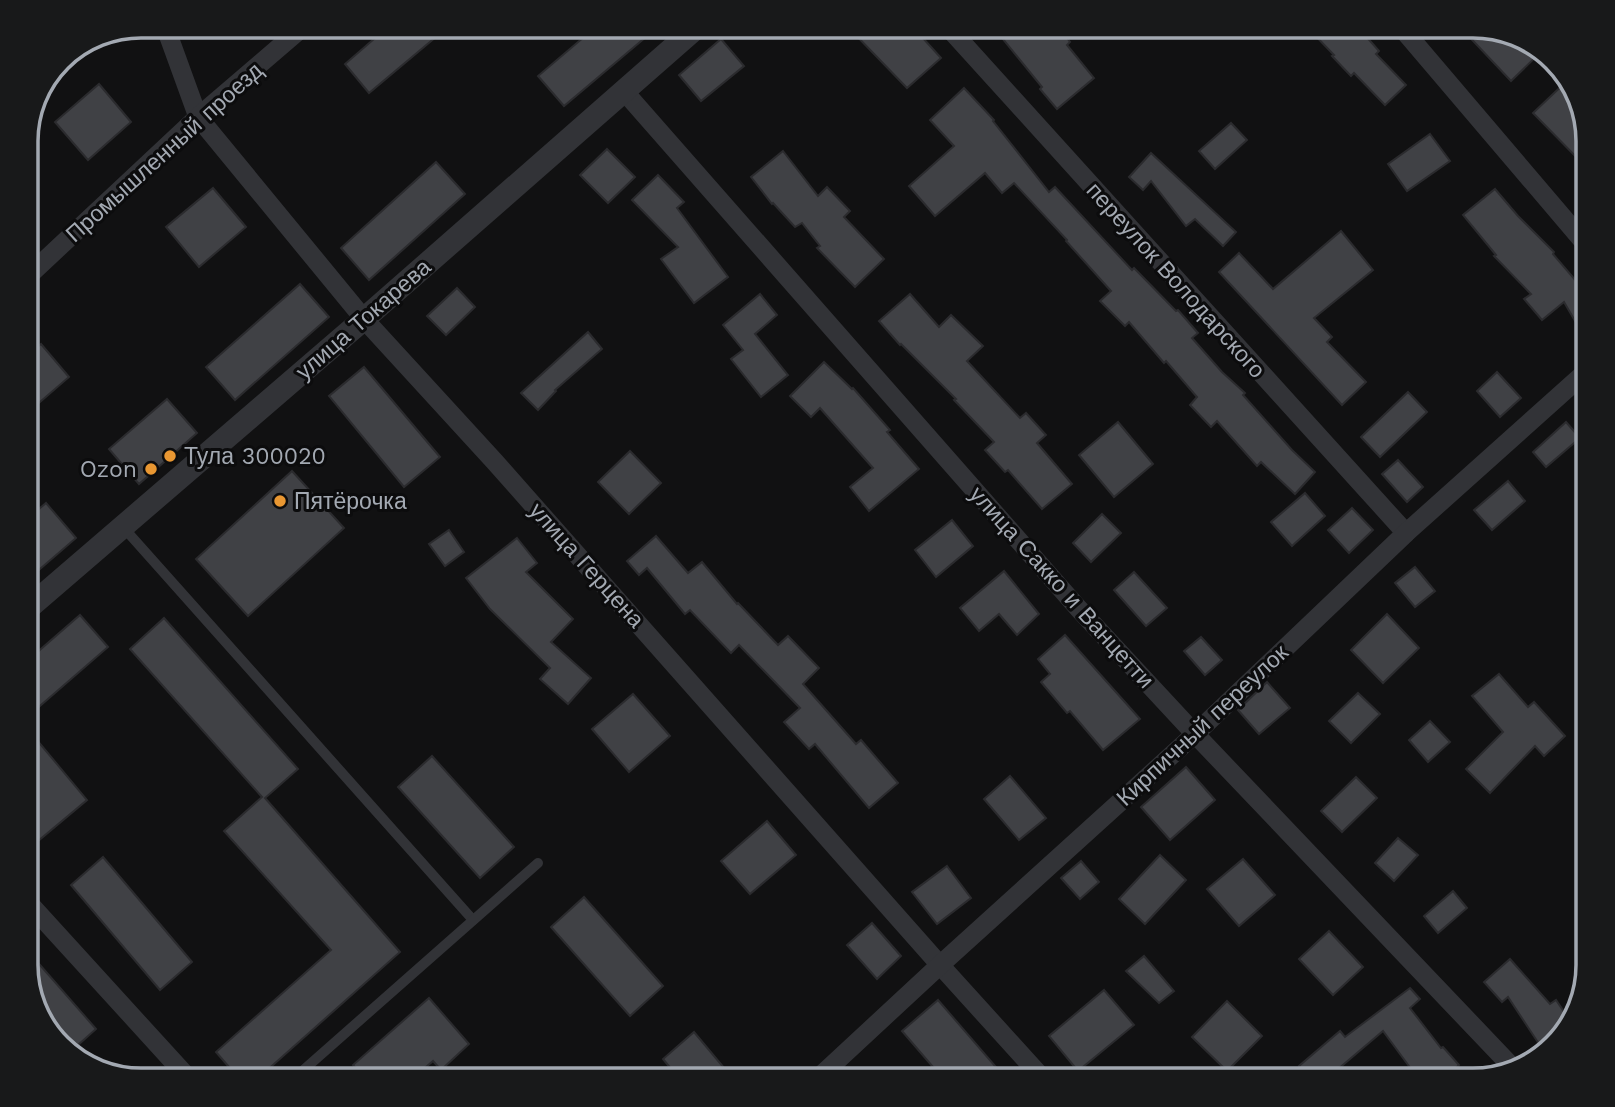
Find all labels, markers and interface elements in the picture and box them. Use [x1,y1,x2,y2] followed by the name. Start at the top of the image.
[60,56,269,248] street label: Промышленный проезд
[1081,177,1271,384] street label: переулок Володарского
[290,253,436,385] street label: улица Токарева
[184,443,326,470] place label: Тула 300020
[162,448,178,464] marker: Тула 300020
[80,456,137,483] place label: Ozon
[143,461,159,477] marker: Ozon
[964,481,1159,694] street label: улица Сакко и Ванцетти
[294,488,407,515] place label: Пятёрочка
[272,493,288,509] marker: Пятёрочка
[523,497,650,634] street label: улица Герцена
[1111,638,1294,812] street label: Кирпичный переулок

